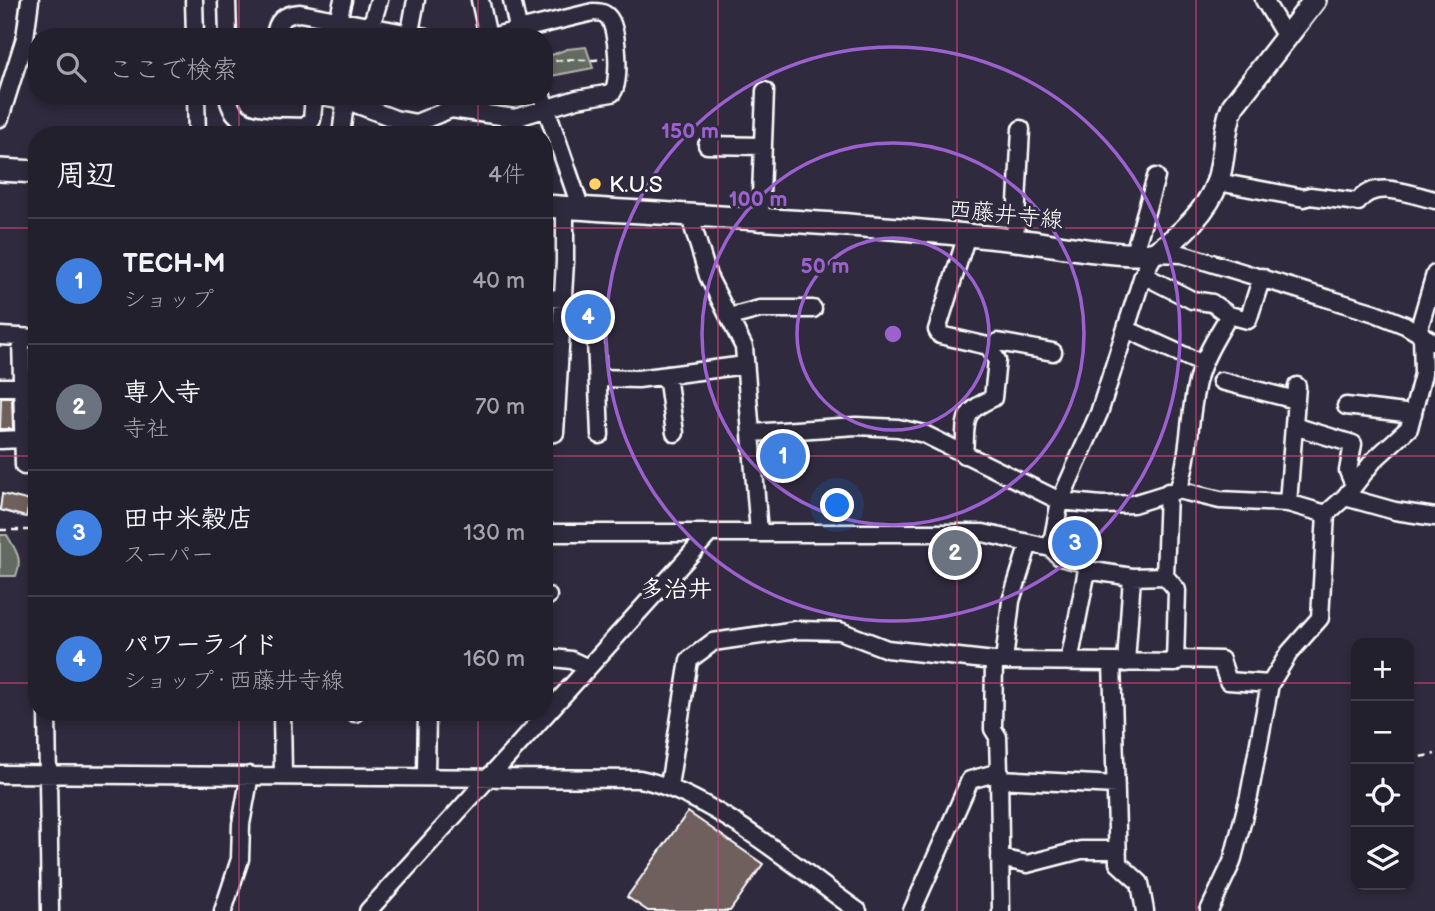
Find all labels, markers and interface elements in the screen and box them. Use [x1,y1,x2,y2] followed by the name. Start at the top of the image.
[28,28,553,105] search box
[52,48,90,86] icon: search
[108,55,238,86] text: ここで検索
[661,119,719,144] text: 150 m
[56,158,116,194] text: 周辺
[488,161,525,189] text: 4件
[609,171,663,199] place label: K.U.S
[587,176,603,192] marker: K.U.S
[729,187,787,212] text: 100 m
[947,195,1065,235] street label: 西藤井寺線
[123,249,225,280] text: TECH-M
[801,254,849,279] text: 50 m
[74,267,84,295] text: 1
[472,267,525,295] text: 40 m
[123,286,214,314] text: ショップ
[565,291,611,343] pin: 4
[881,322,905,346] centre of rings
[123,378,201,409] text: 専入寺
[72,393,86,421] text: 2
[475,393,525,421] text: 70 m
[123,415,169,443] text: 寺社
[760,430,806,482] pin: 1
[820,488,854,522] your location
[123,504,253,535] text: 田中米穀店
[1052,517,1098,569] pin: 3
[72,519,86,547] text: 3
[463,519,525,547] text: 130 m
[932,527,978,579] pin: 2
[123,541,214,569] text: スーパー
[640,575,712,604] district label: 多治井
[123,630,278,661] text: パワーライド
[1351,638,1414,890] map controls
[1351,638,1414,701] button: +
[72,645,86,673] text: 4
[463,645,525,673] text: 160 m
[123,667,344,695] text: ショップ · 西藤井寺線
[1351,701,1414,764] button: −
[1351,764,1414,827] button: locate
[1351,827,1414,890] button: layers

